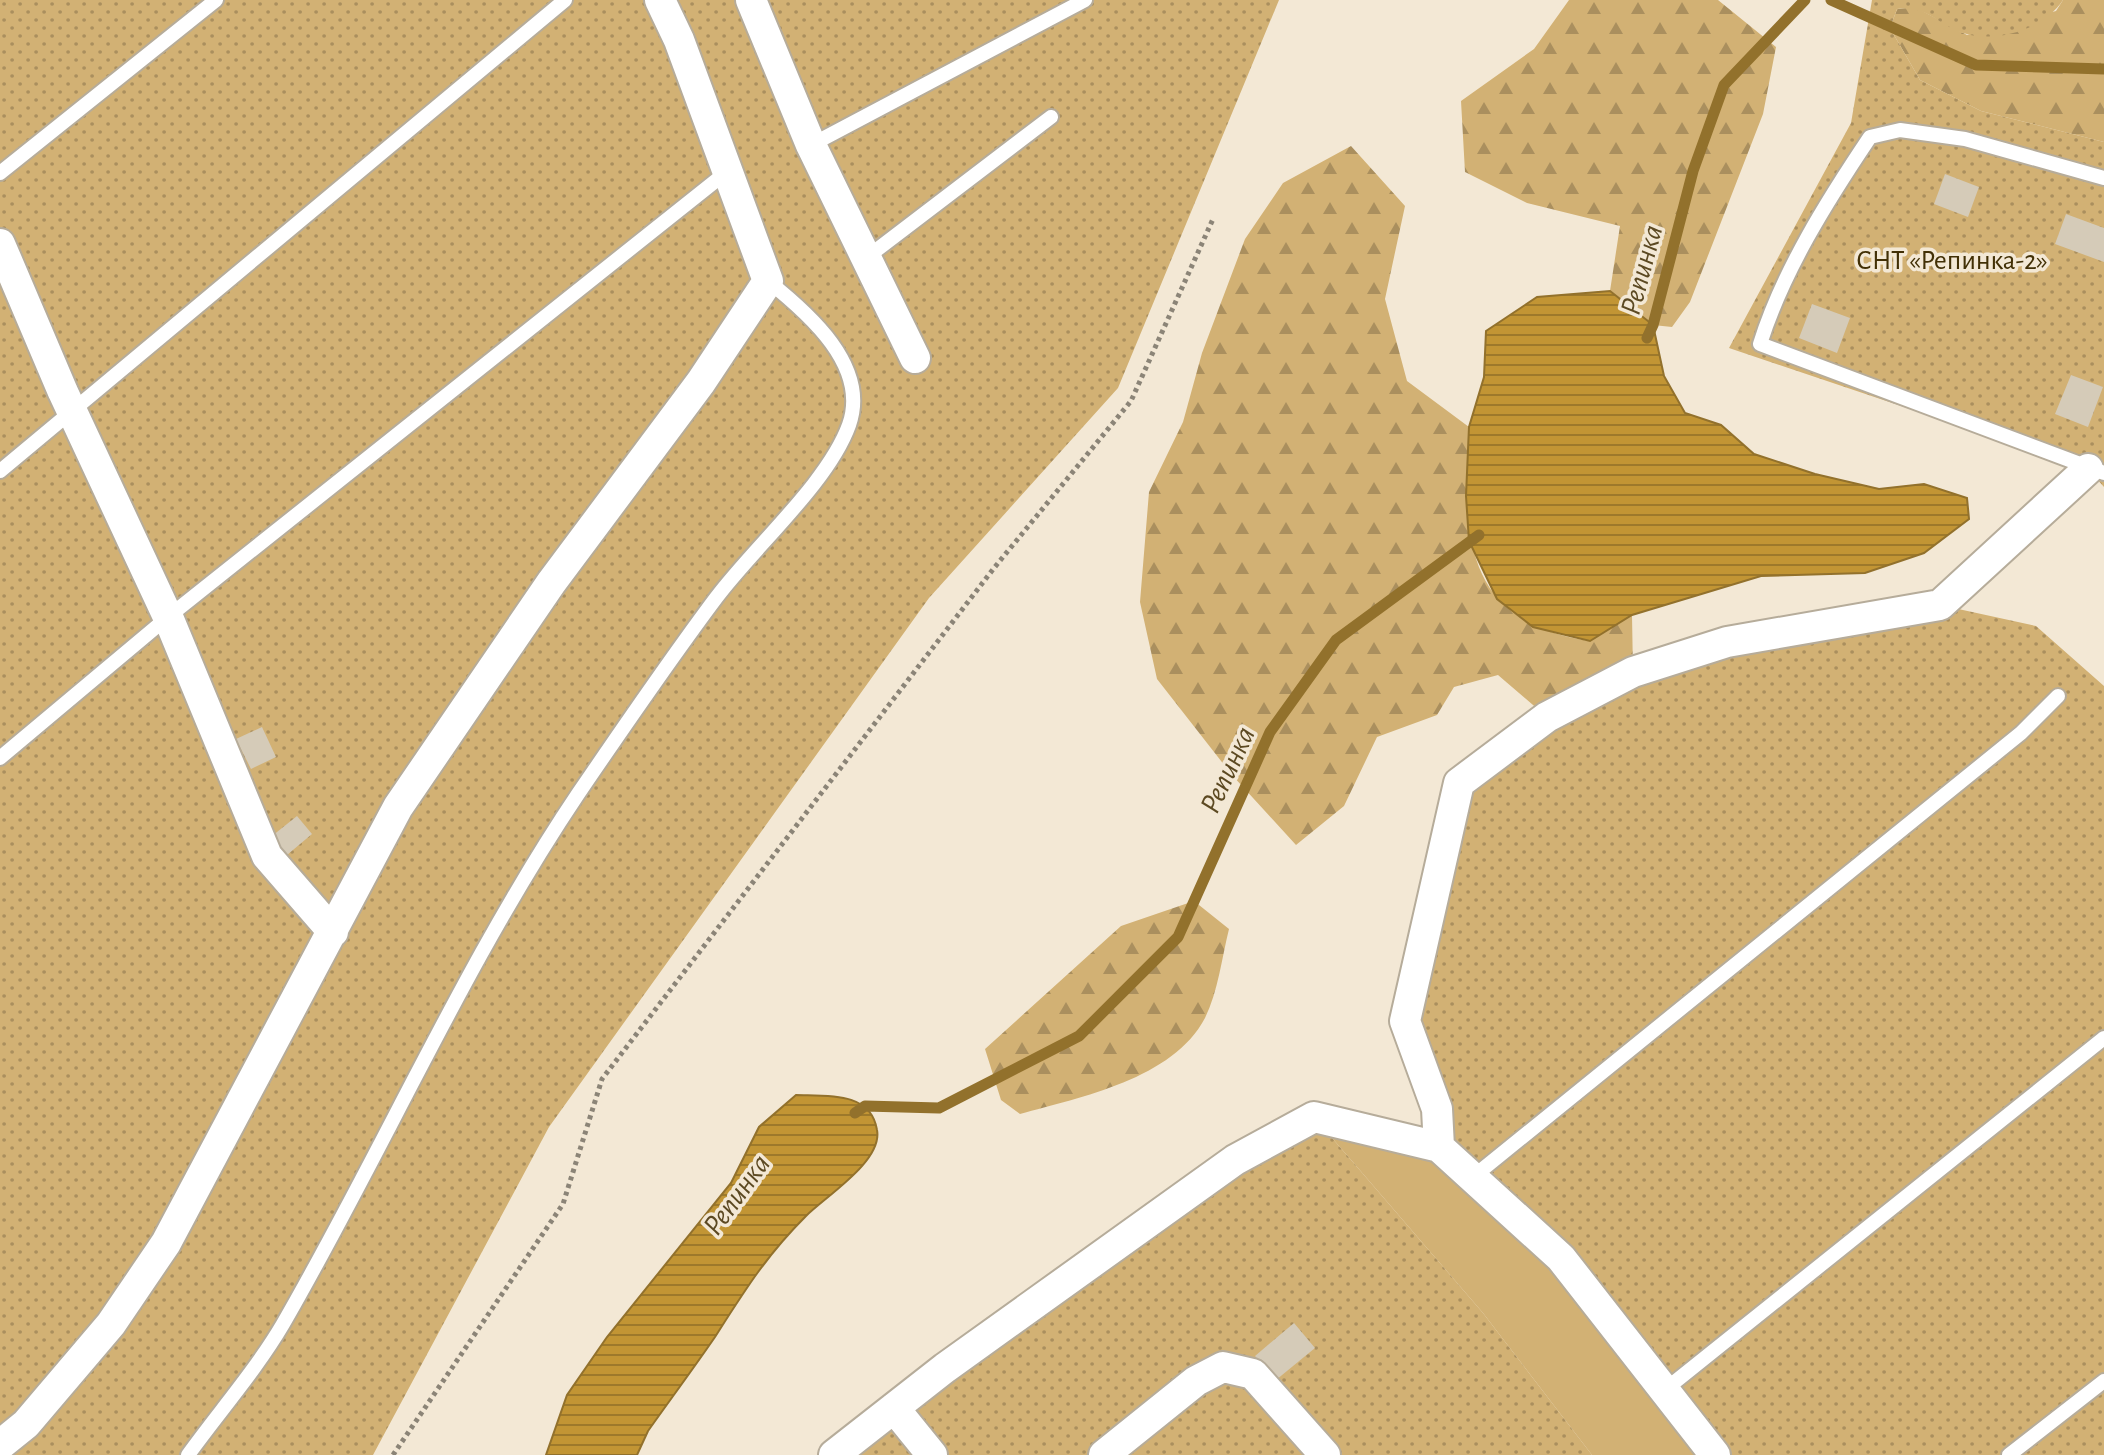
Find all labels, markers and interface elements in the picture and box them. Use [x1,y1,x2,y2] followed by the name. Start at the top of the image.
[1616,222,1668,318] water label: Репинка
[1856,247,2048,275] park label: СНТ «Репинка-2»
[1195,722,1261,818] water label: Репинка
[698,1149,776,1241] water label: Репинка

